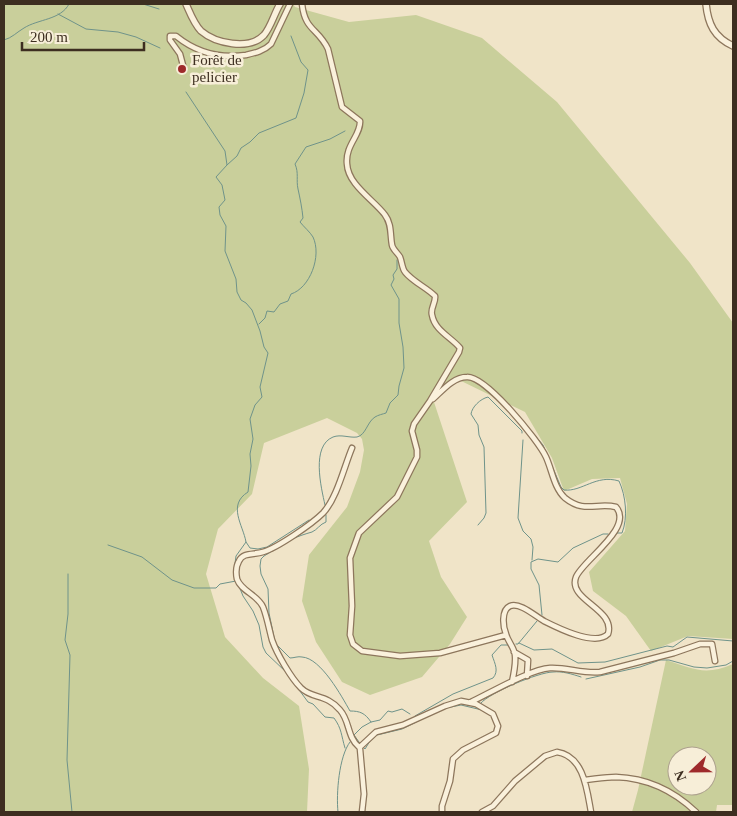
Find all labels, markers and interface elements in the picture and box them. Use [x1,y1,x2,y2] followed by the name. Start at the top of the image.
[22,20,145,52] scale bar
[30,29,68,45] text: 200 m
[192,52,242,85] place label: Forêt de pelicier
[176,63,188,75] marker: Forêt de pelicier
[667,746,717,796] north arrow
[672,768,689,783] text: N

